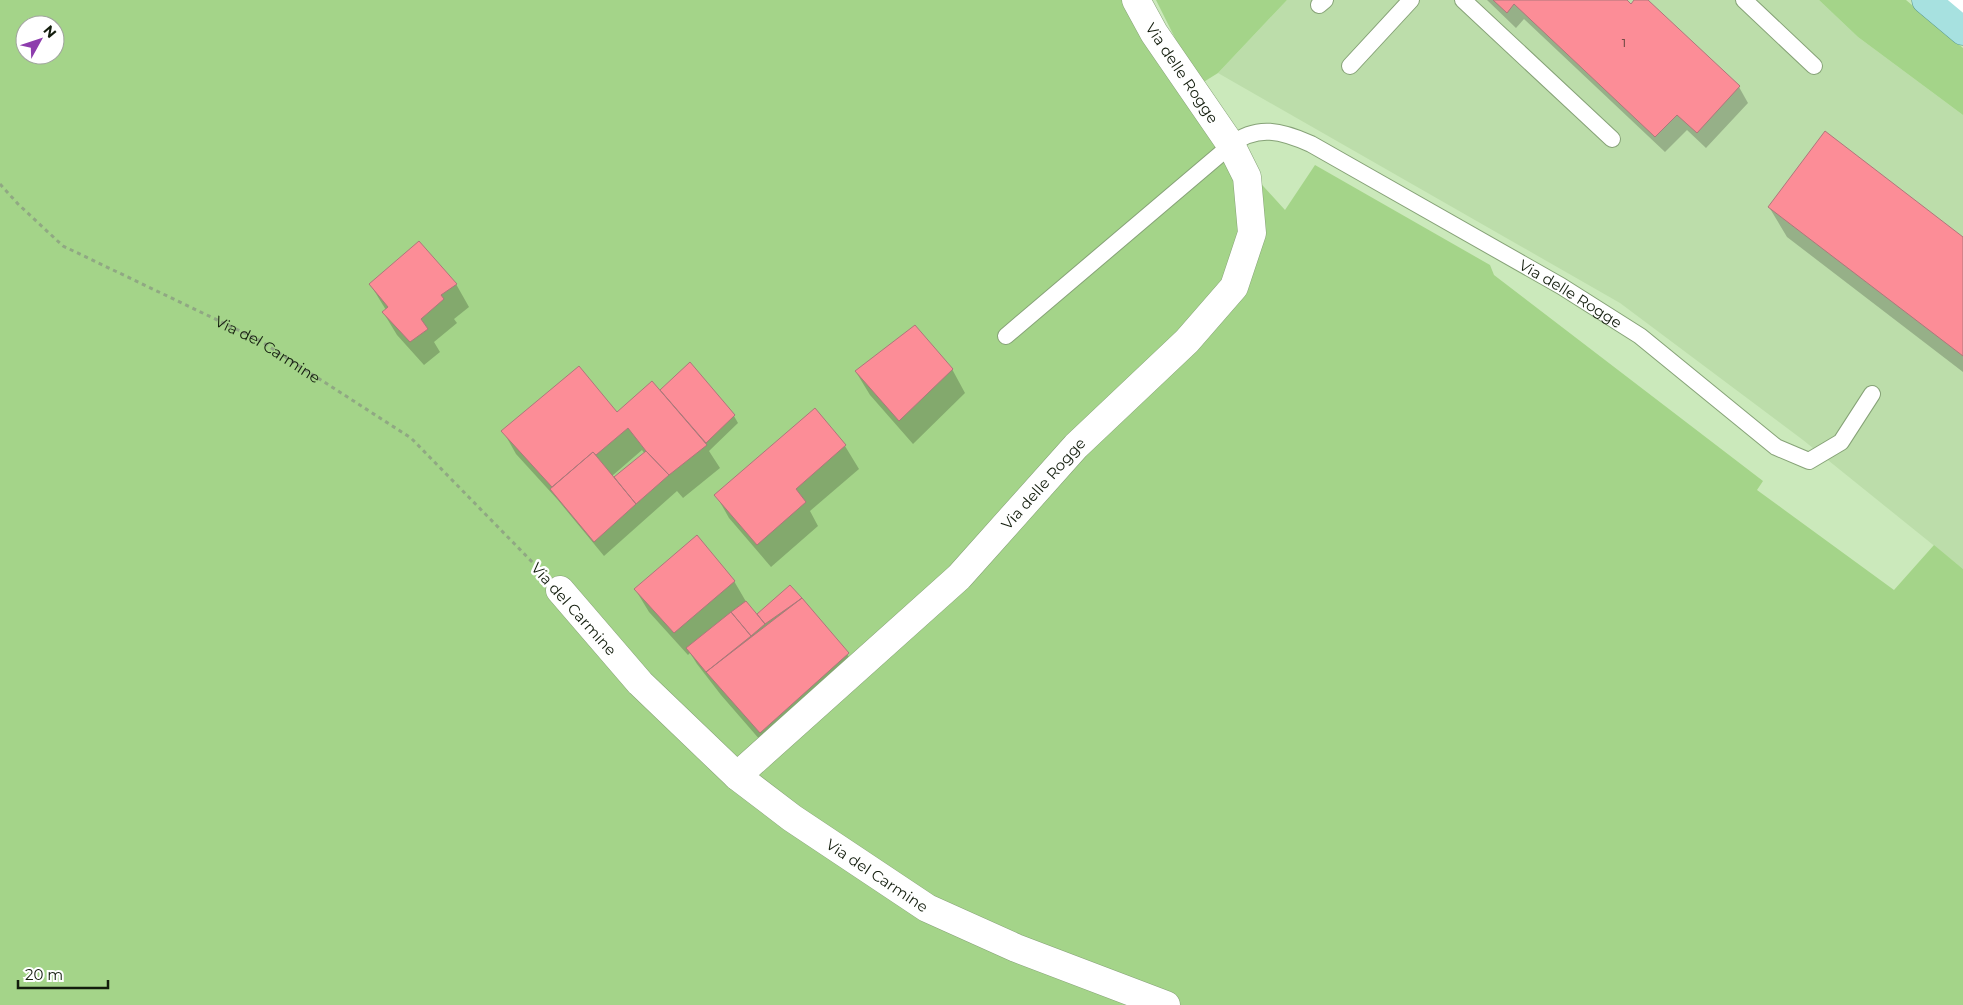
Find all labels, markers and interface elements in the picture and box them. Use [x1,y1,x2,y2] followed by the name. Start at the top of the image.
[15,15,65,65] north arrow
[1141,19,1223,127] street label: Via delle Rogge
[39,22,60,42] text: N
[1622,35,1626,50] house number: 1
[1516,255,1626,332] street label: Via delle Rogge
[212,311,324,387] street label: Via del Carmine
[997,433,1089,533] street label: Via delle Rogge
[527,559,621,659] street label: Via del Carmine
[823,834,932,916] street label: Via del Carmine
[18,958,108,990] scale bar
[25,965,63,984] text: 20 m

